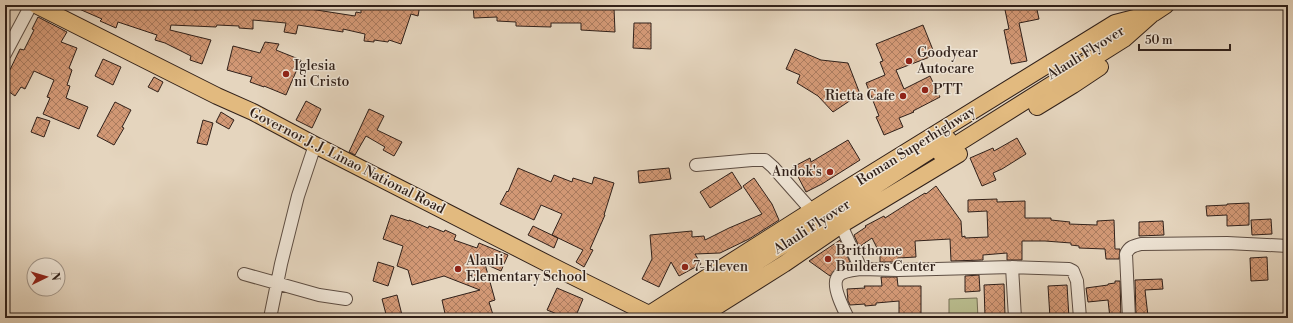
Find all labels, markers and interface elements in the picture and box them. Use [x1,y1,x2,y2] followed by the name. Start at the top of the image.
[1043,22,1128,84] street label: Alauli Flyover
[1139,26,1230,52] scale bar
[1145,33,1173,48] text: 50 m
[916,44,978,78] place label: Goodyear Autocare
[904,56,914,66] marker: Goodyear Autocare
[294,57,349,91] place label: Iglesia ni Cristo
[281,69,291,79] marker: Iglesia ni Cristo
[933,81,963,99] place label: PTT
[920,85,930,95] marker: PTT
[825,87,895,105] place label: Rietta Cafe
[898,91,908,101] marker: Rietta Cafe
[853,102,979,190] street label: Roman Superhighway
[246,104,448,218] street label: Governor J. J. Linao National Road
[771,163,822,181] place label: Andok's
[825,167,835,177] marker: Andok's
[769,196,854,259] street label: Alauli Flyover
[835,242,936,276] place label: Britthome Builders Center
[465,252,586,286] place label: Alauli Elementary School
[823,254,833,264] marker: Britthome Builders Center
[26,257,66,297] north arrow
[693,258,749,276] place label: 7-Eleven
[680,262,690,272] marker: 7-Eleven
[453,264,463,274] marker: Alauli Elementary School
[48,271,62,281] text: N

